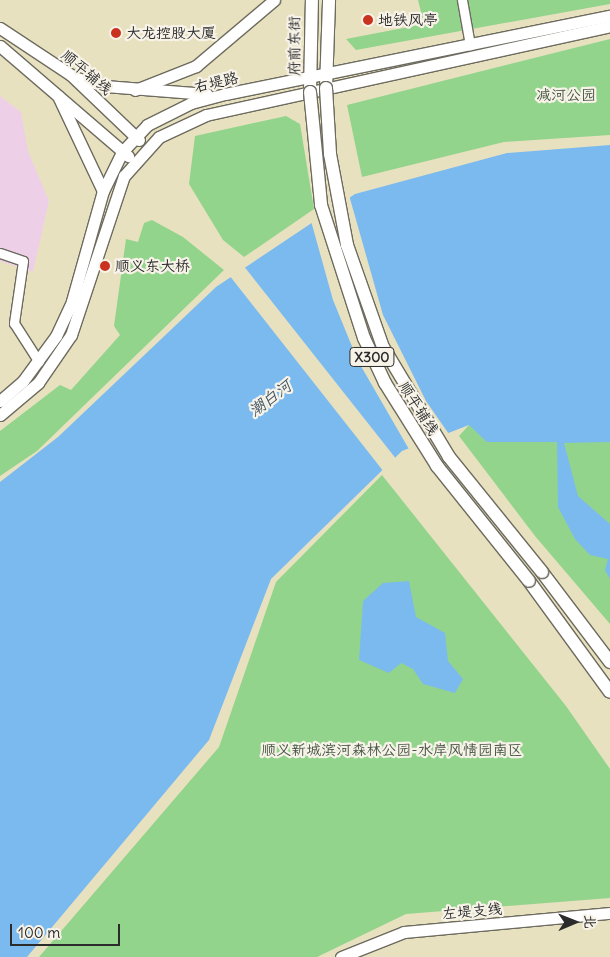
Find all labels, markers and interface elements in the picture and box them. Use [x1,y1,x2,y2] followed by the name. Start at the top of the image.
[378,11,438,29] place label: 地铁风亭
[362,14,374,26] marker: 地铁风亭
[285,16,303,76] street label: 府前东街
[126,24,216,42] place label: 大龙控股大厦
[110,27,122,39] marker: 大龙控股大厦
[58,46,116,98] street label: 顺平辅线
[192,68,240,96] street label: 右堤路
[536,86,596,104] park label: 减河公园
[115,257,190,275] place label: 顺义东大桥
[99,260,111,272] marker: 顺义东大桥
[348,346,396,368] road number: X300
[245,376,295,420] water label: 潮白河
[395,378,443,438] street label: 顺平辅线
[261,741,523,759] park label: 顺义新城滨河森林公园-水岸风情园南区
[550,897,600,947] north arrow
[441,899,503,923] street label: 左堤支线
[12,914,122,946] scale bar
[581,915,599,929] text: 北
[18,923,60,942] text: 100 m

